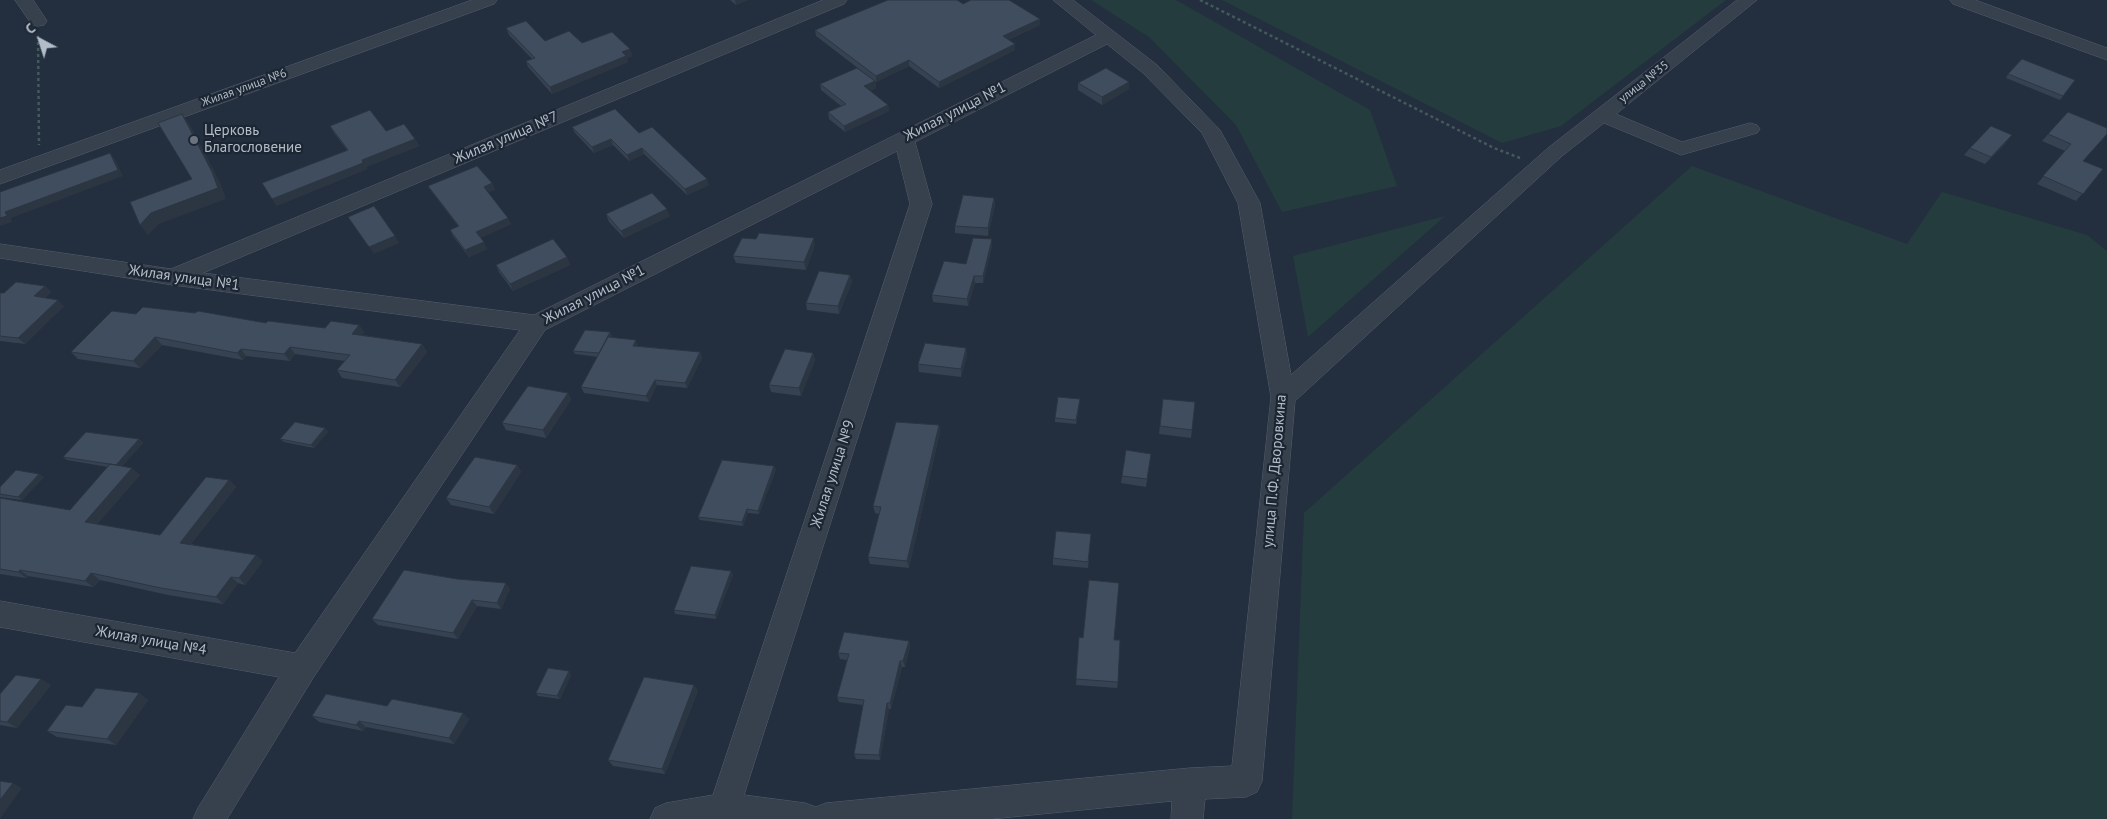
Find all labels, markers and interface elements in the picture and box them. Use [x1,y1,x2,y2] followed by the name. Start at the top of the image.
[15,15,65,65] north arrow
[22,19,39,38] text: С
[1616,58,1672,106] street label: улица №35
[199,66,289,110] street label: Жилая улица №6
[901,79,1009,145] street label: Жилая улица №1
[451,108,561,168] street label: Жилая улица №7
[204,122,302,157] place label: Церковь Благословение
[188,134,200,146] marker: Церковь Благословение
[127,261,241,295] street label: Жилая улица №1
[540,262,648,328] street label: Жилая улица №1
[1259,394,1291,548] street label: улица П.Ф. Дворовкина
[807,418,859,530] street label: Жилая улица №9
[94,622,208,660] street label: Жилая улица №4

